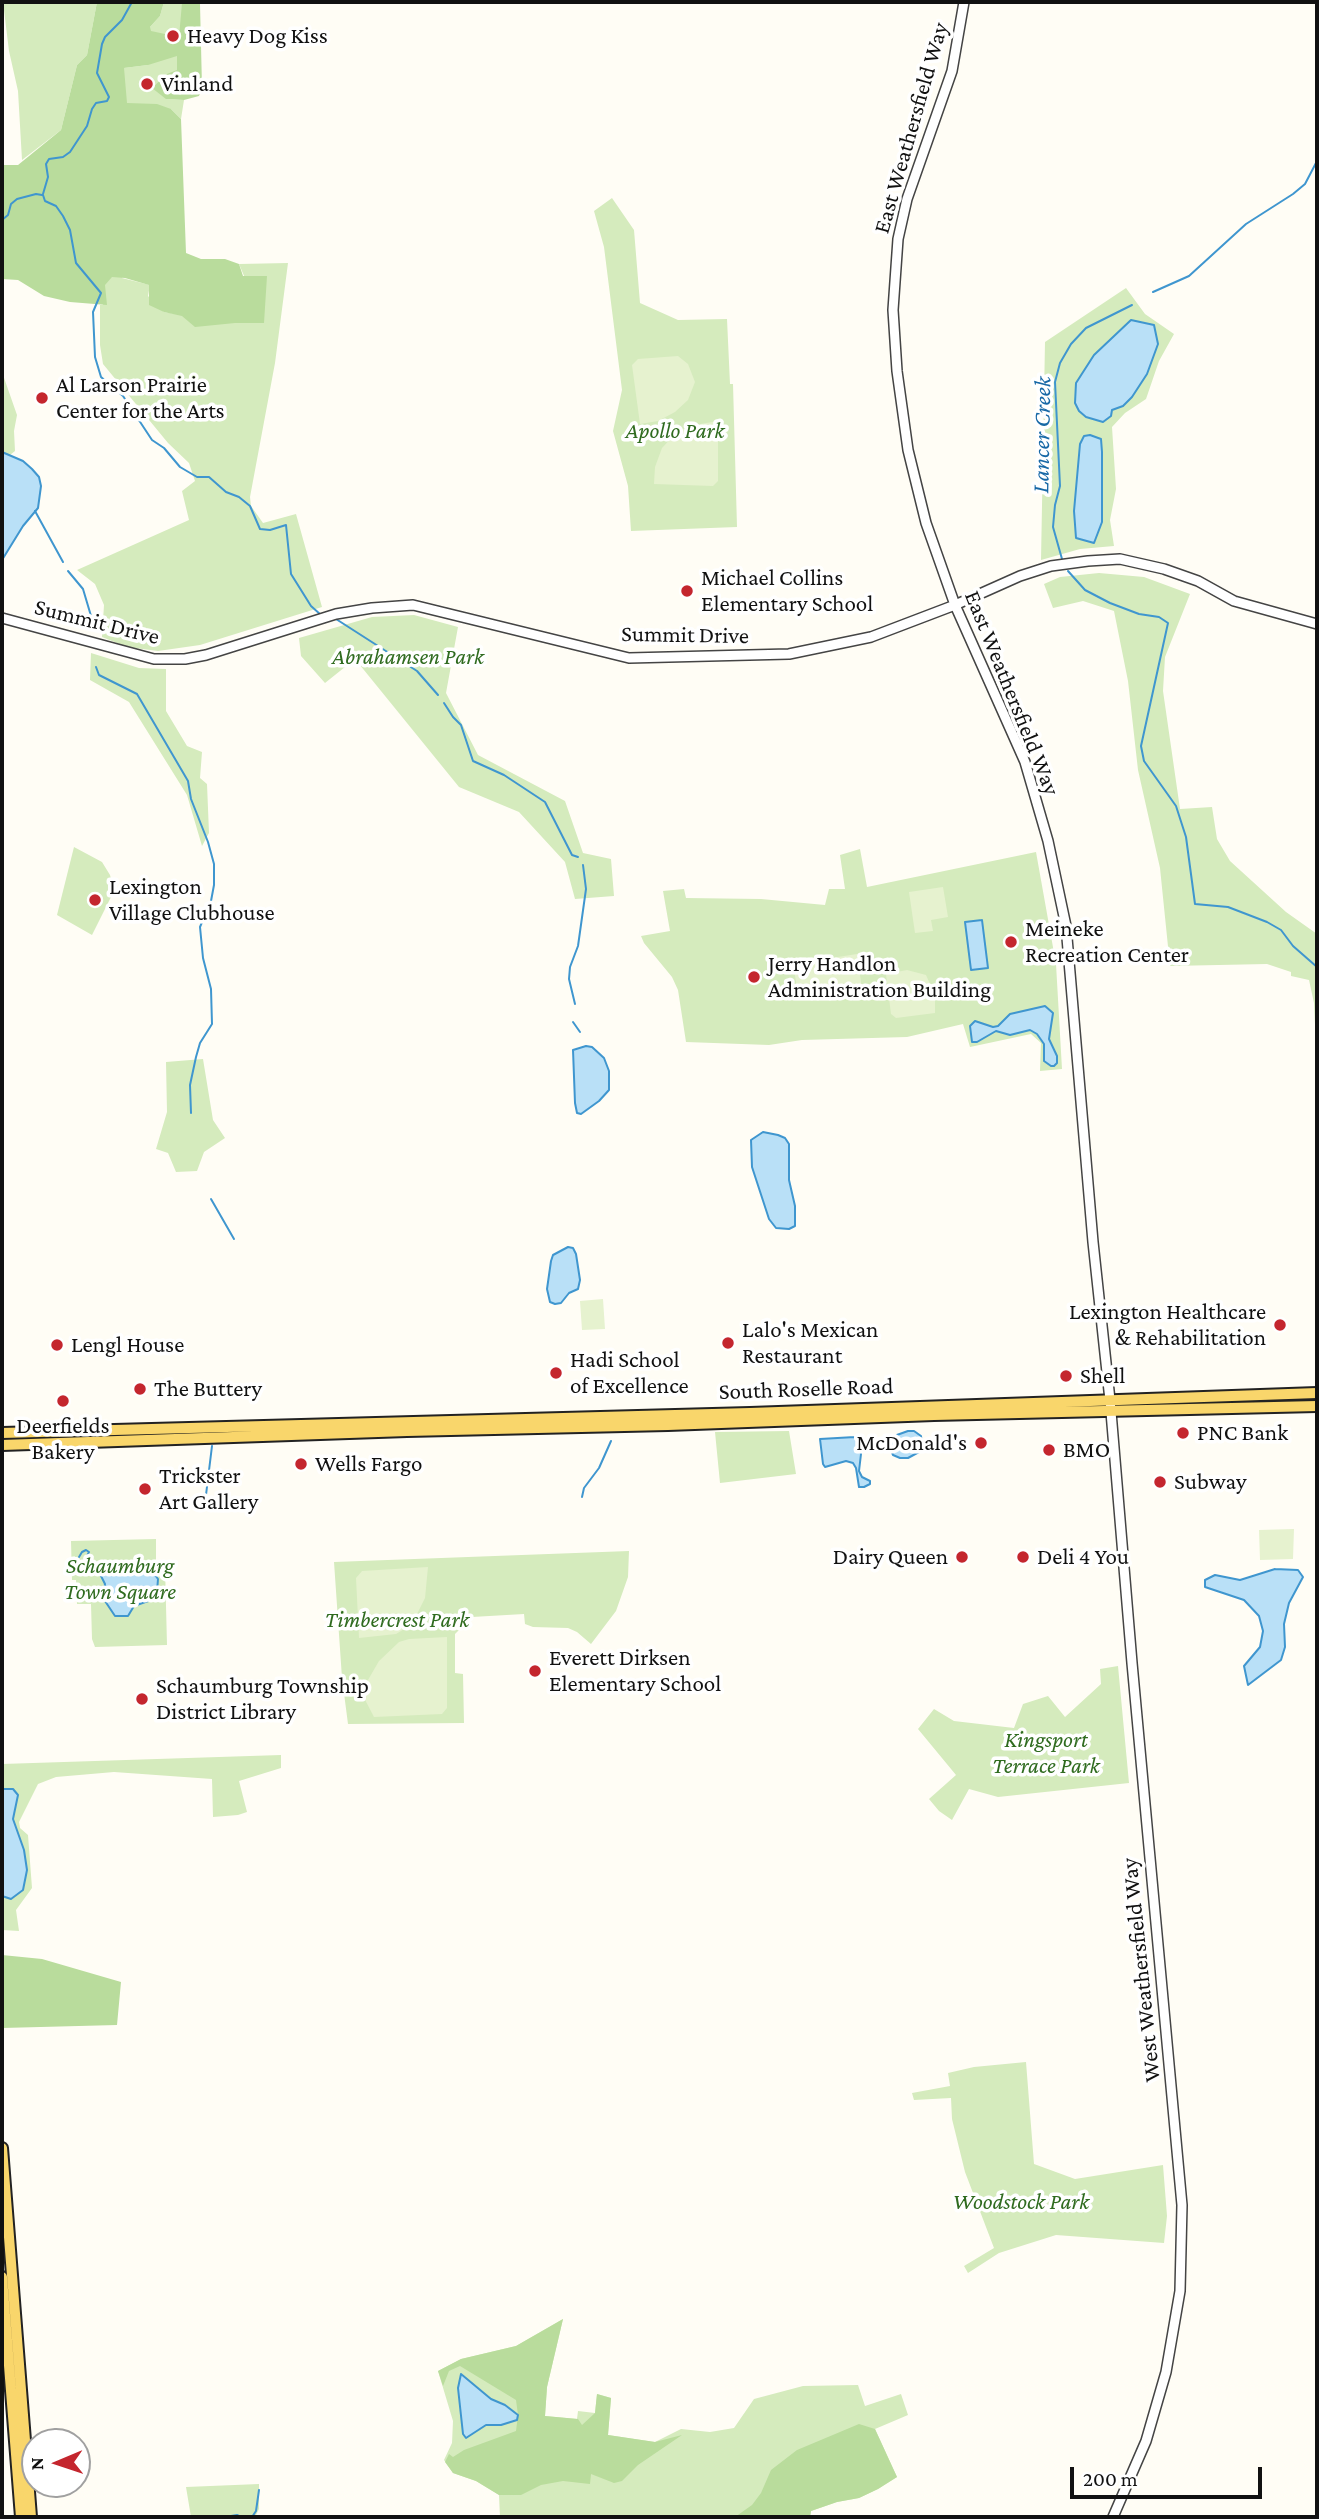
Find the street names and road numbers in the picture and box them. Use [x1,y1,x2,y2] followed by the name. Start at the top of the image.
[868,19,954,237] street label: East Weathersfield Way
[958,587,1066,799] street label: East Weathersfield Way
[32,593,162,651] street label: Summit Drive
[621,620,749,650] street label: Summit Drive
[718,1372,894,1406] street label: South Roselle Road
[1116,1857,1166,2083] street label: West Weathersfield Way

